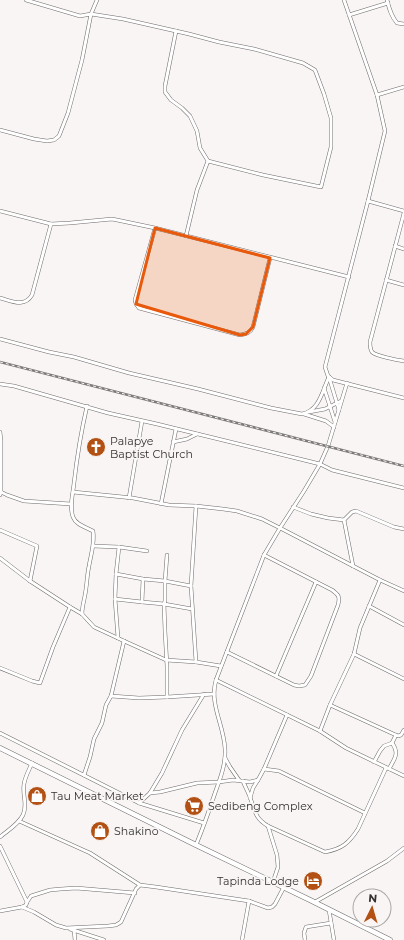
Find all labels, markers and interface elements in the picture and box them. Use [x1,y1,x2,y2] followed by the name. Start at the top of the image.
[110,434,193,461] place label: Palapye Baptist Church
[85,436,107,458] church icon: Palapye Baptist Church
[26,785,48,807] shop icon: Tau Meat Market
[51,789,144,803] place label: Tau Meat Market
[183,795,205,817] supermarket icon: Sedibeng Complex
[208,799,313,813] place label: Sedibeng Complex
[89,820,111,842] shop icon: Shakino
[114,824,159,838] place label: Shakino
[302,870,324,892] hotel icon: Tapinda Lodge
[217,874,299,888] place label: Tapinda Lodge
[352,888,392,928] north arrow
[368,891,378,905] text: N

